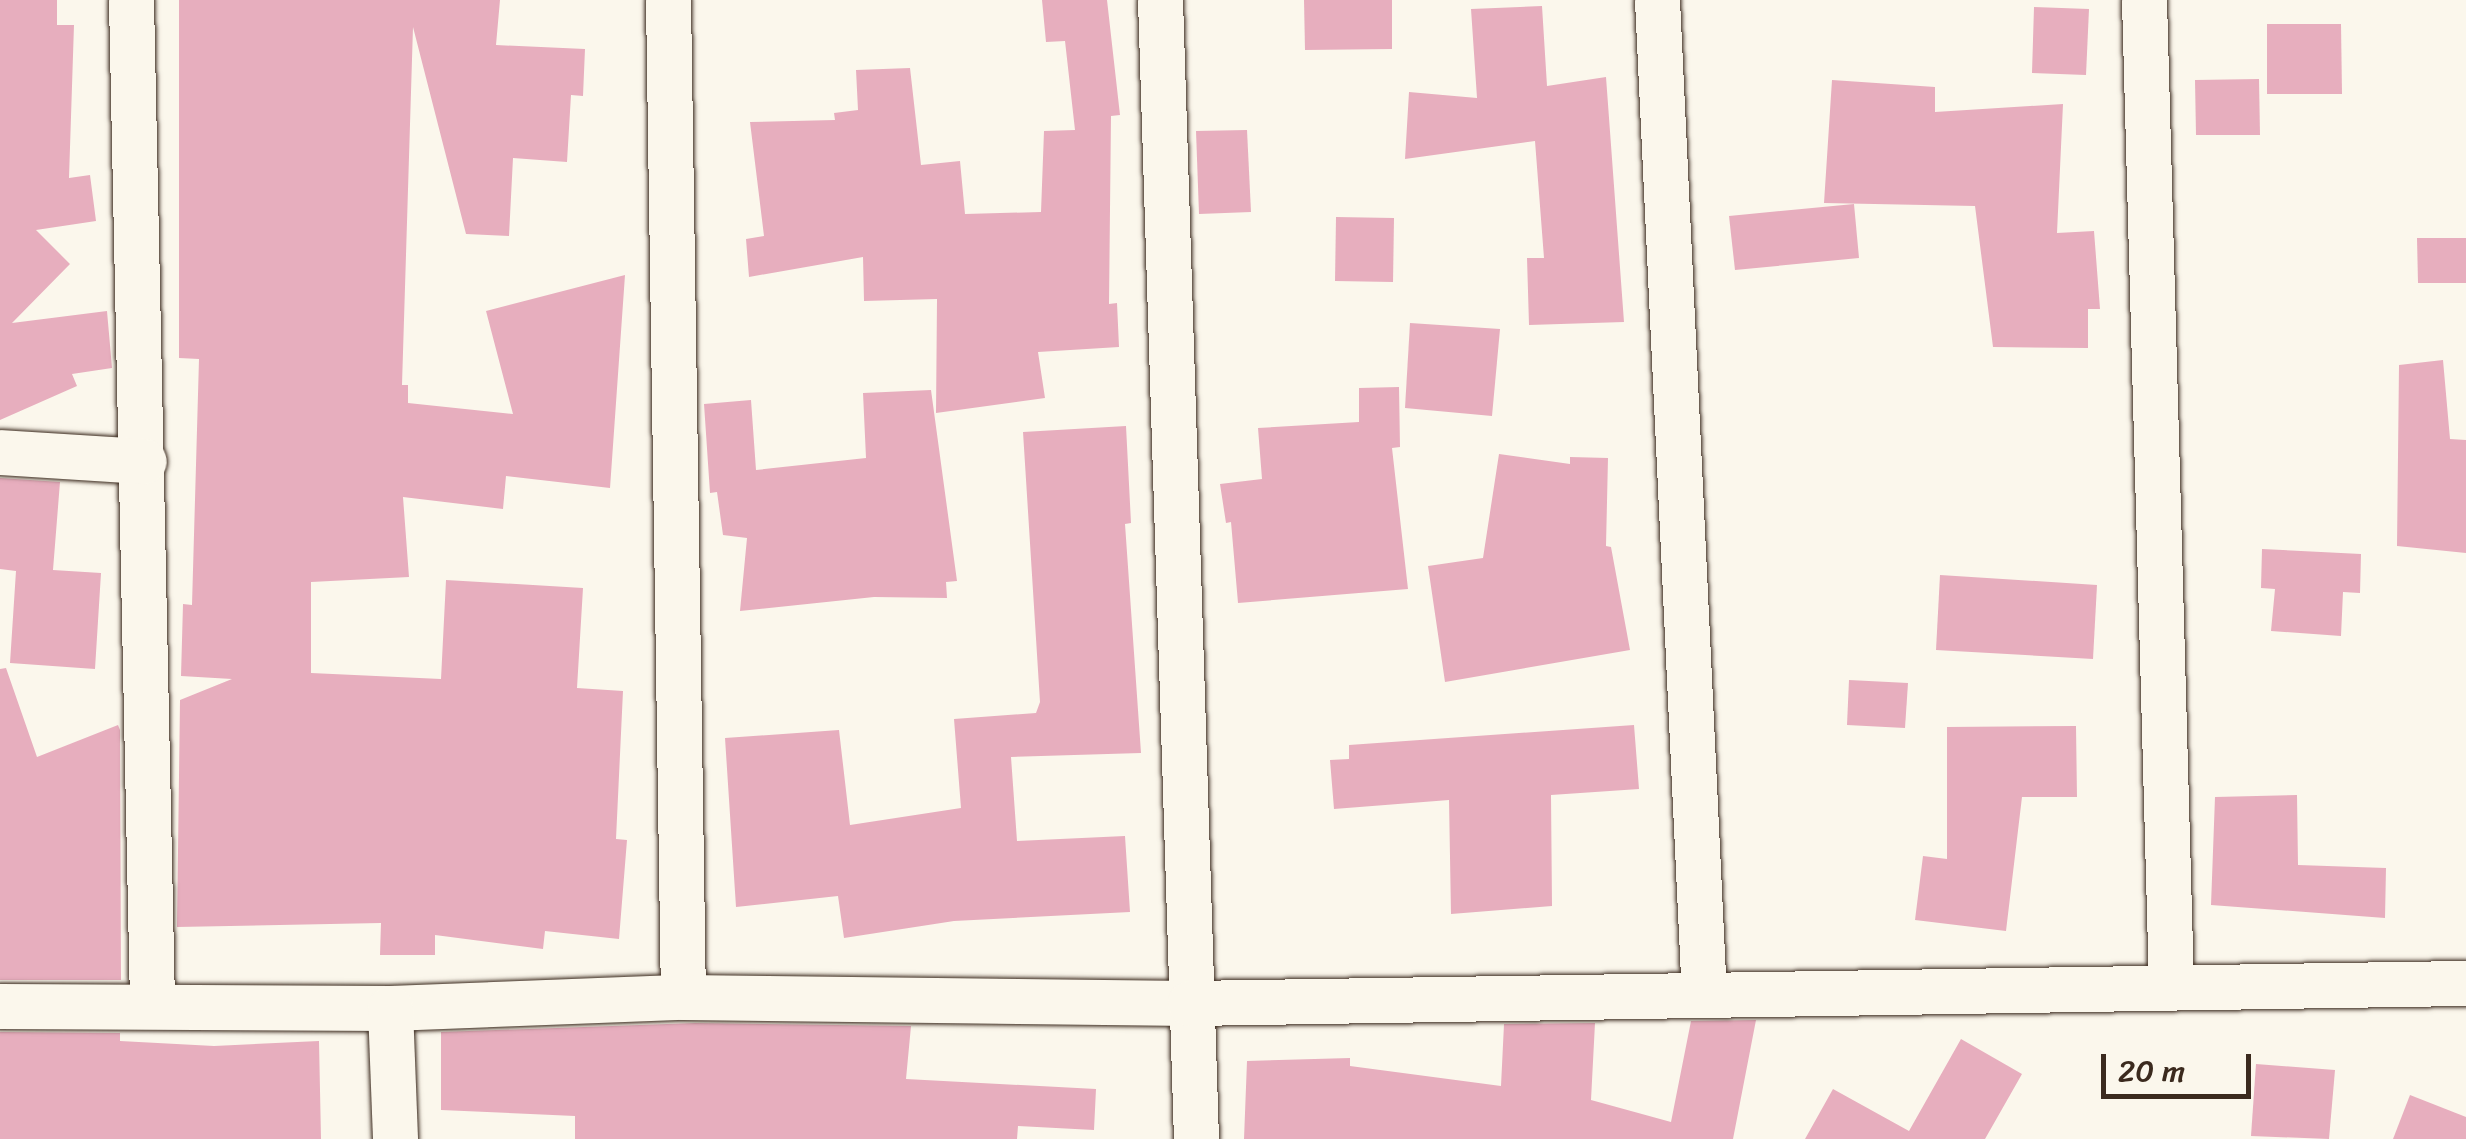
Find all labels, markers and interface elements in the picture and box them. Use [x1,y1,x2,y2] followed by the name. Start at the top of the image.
[2106,1034,2256,1096] scale bar
[2118,1044,2185,1098] text: 20 m

